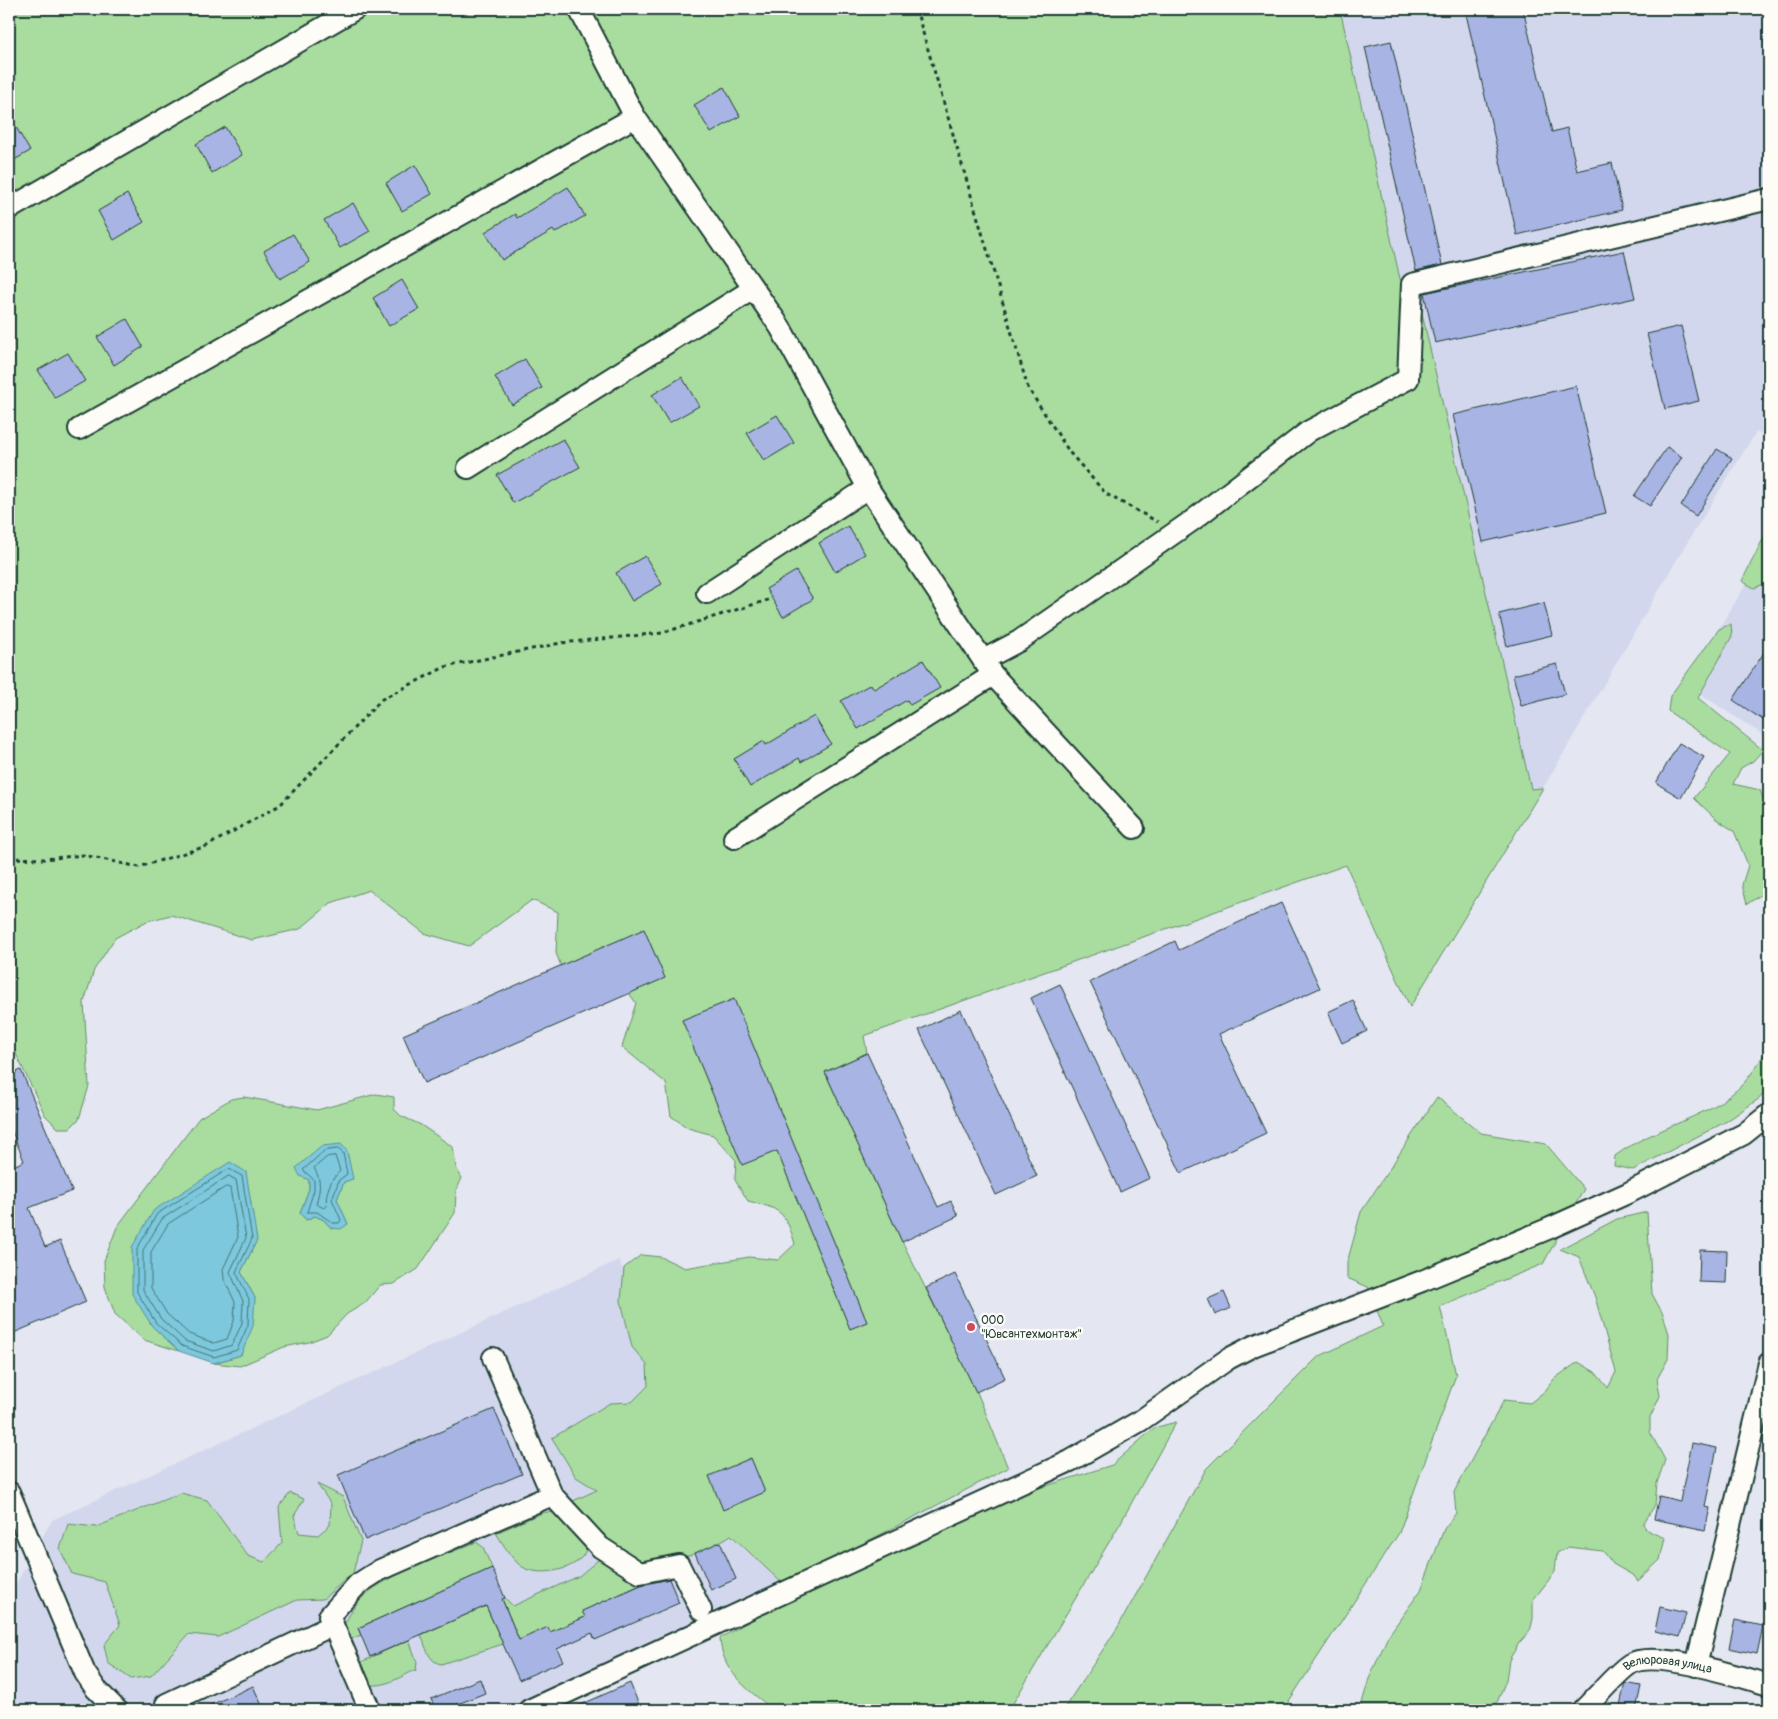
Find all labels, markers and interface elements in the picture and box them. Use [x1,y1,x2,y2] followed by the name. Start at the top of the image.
[981,1313,1082,1342] place label: ООО "Ювсантехмонтаж"
[965,1321,977,1333] marker: ООО "Ювсантехмонтаж"
[1620,1653,1714,1677] street label: Велюровая улица

